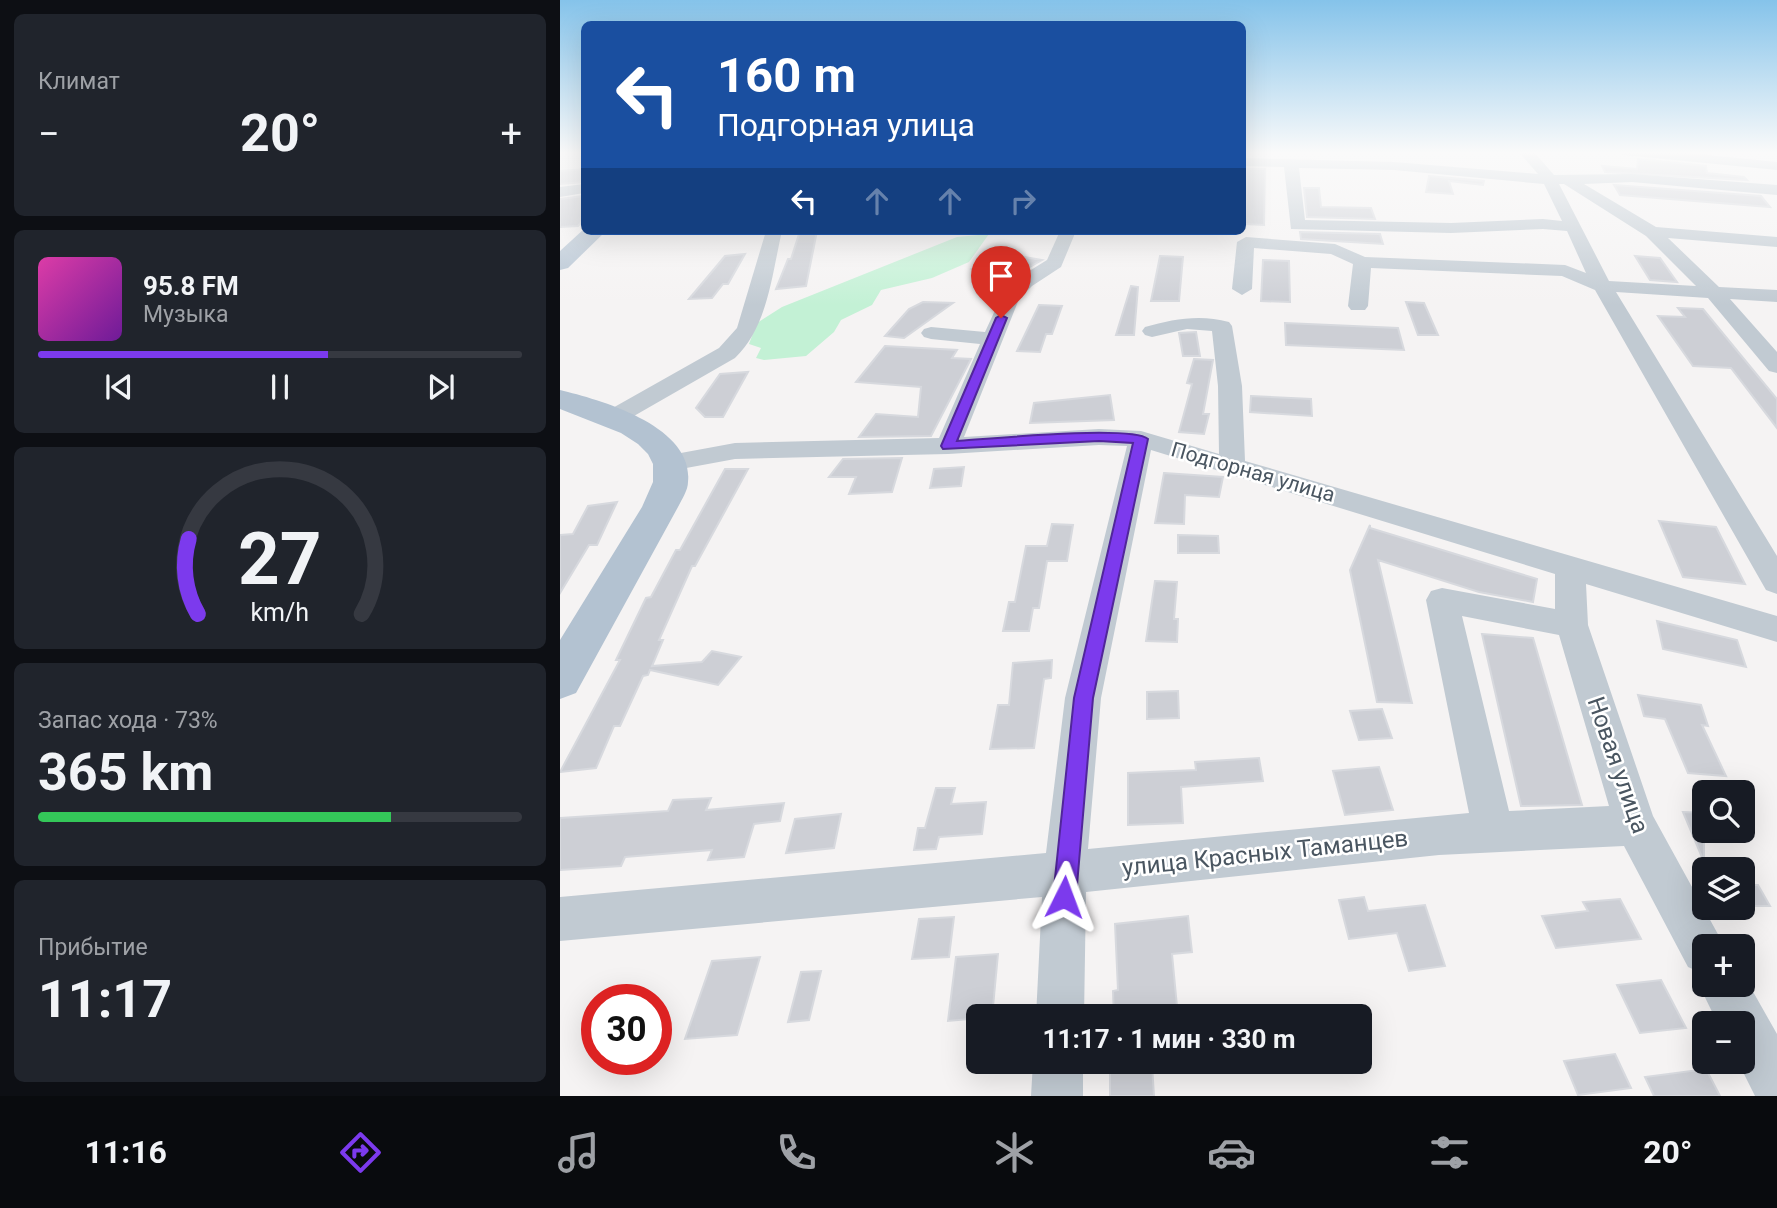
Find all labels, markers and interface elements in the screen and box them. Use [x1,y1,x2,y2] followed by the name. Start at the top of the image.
[717,47,856,104] text: 160 m
[602,49,693,140] icon: left
[38,68,120,95] text: Климат
[240,103,320,164] text: 20°
[717,106,975,144] text: Подгорная улица
[38,112,60,156] text: −
[500,112,522,156] text: +
[785,182,823,220] icon: left
[858,182,896,220] icon: ahead
[931,182,969,220] icon: ahead
[1004,182,1042,220] icon: right
[971,246,1031,318] pin
[982,257,1020,295] icon: arrive
[143,271,239,301] text: 95.8 FM
[143,301,228,328] text: Музыка
[100,368,138,406] icon: previous
[261,368,299,406] icon: pause
[422,368,460,406] icon: next
[1168,437,1338,507] street label: Подгорная улица
[238,516,322,602] text: 27
[251,598,309,627] text: km/h
[1582,693,1654,837] street label: Новая улица
[38,707,218,734] text: Запас хода · 73%
[38,742,213,803] text: 365 km
[1692,780,1755,1074] map controls
[1692,780,1755,843] button: search
[1121,824,1409,882] street label: улица Красных Таманцев
[1692,857,1755,920] button: layers
[1027,860,1101,934] position arrow
[38,934,148,961] text: Прибытие
[1692,934,1755,997] button: +
[38,969,172,1030] text: 11:17
[581,984,672,1075] speed limit sign: 30
[1692,1011,1755,1074] button: −
[1043,1024,1295,1054] text: 11:17 · 1 мин · 330 m
[336,1128,385,1177] icon: directions
[554,1128,603,1177] icon: music
[772,1128,821,1177] icon: phone
[990,1128,1039,1177] icon: climate
[1207,1128,1256,1177] icon: car
[1425,1128,1474,1177] icon: filters
[84,1133,167,1171] text: 11:16
[1643,1133,1692,1171] text: 20°

